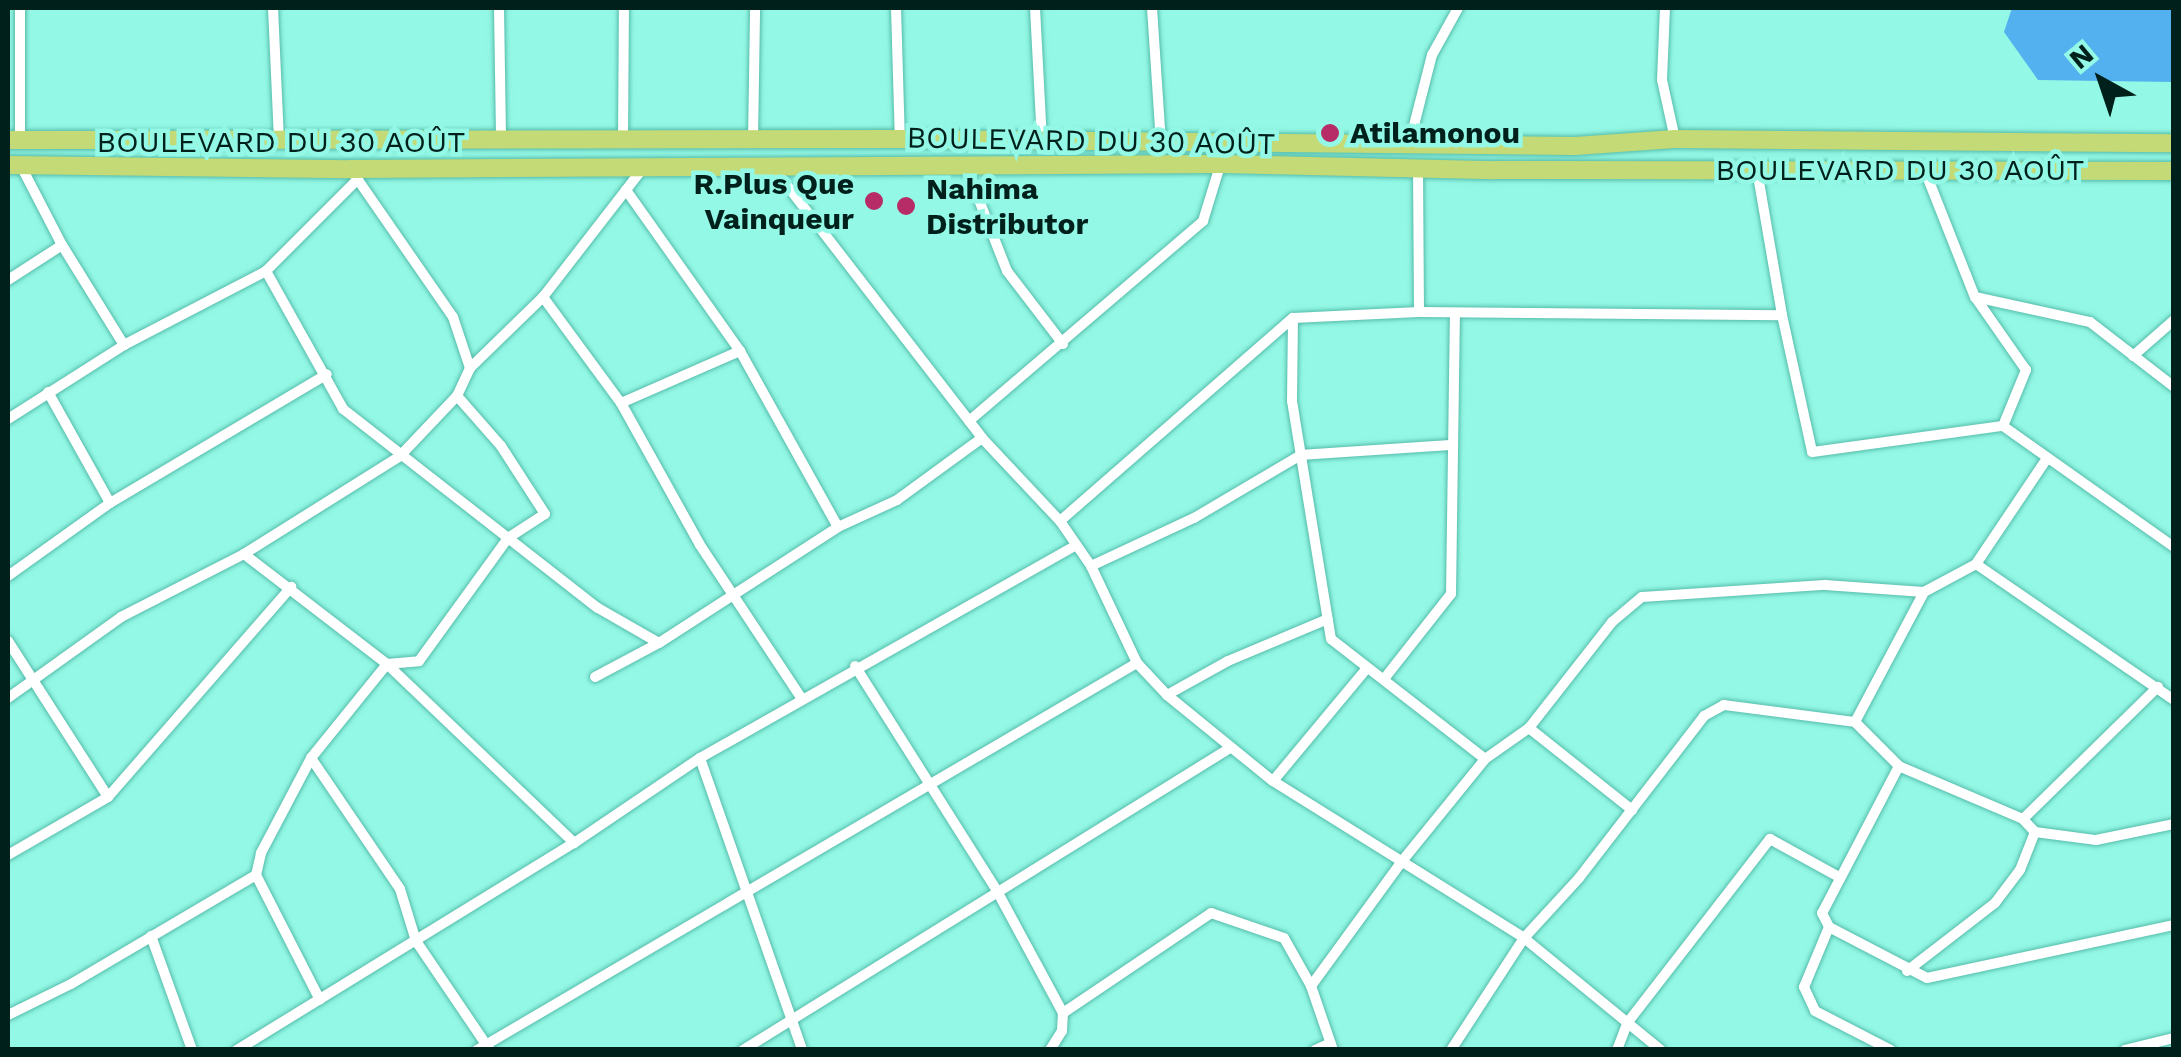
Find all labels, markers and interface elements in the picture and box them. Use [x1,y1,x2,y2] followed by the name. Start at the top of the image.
[2051,30,2151,130] north arrow
[2063,37,2100,76] text: N
[1350,115,1520,151] place label: Atilamonou
[906,120,1276,162] street label: BOULEVARD DU 30 AOÛT
[1319,122,1341,144] marker: Atilamonou
[96,124,466,160] street label: BOULEVARD DU 30 AOÛT
[1715,152,2085,188] street label: BOULEVARD DU 30 AOÛT
[693,166,854,236] place label: R.Plus Que Vainqueur
[926,171,1088,242] place label: Nahima Distributor
[863,190,885,212] marker: R.Plus Que Vainqueur
[895,195,917,217] marker: Nahima Distributor

